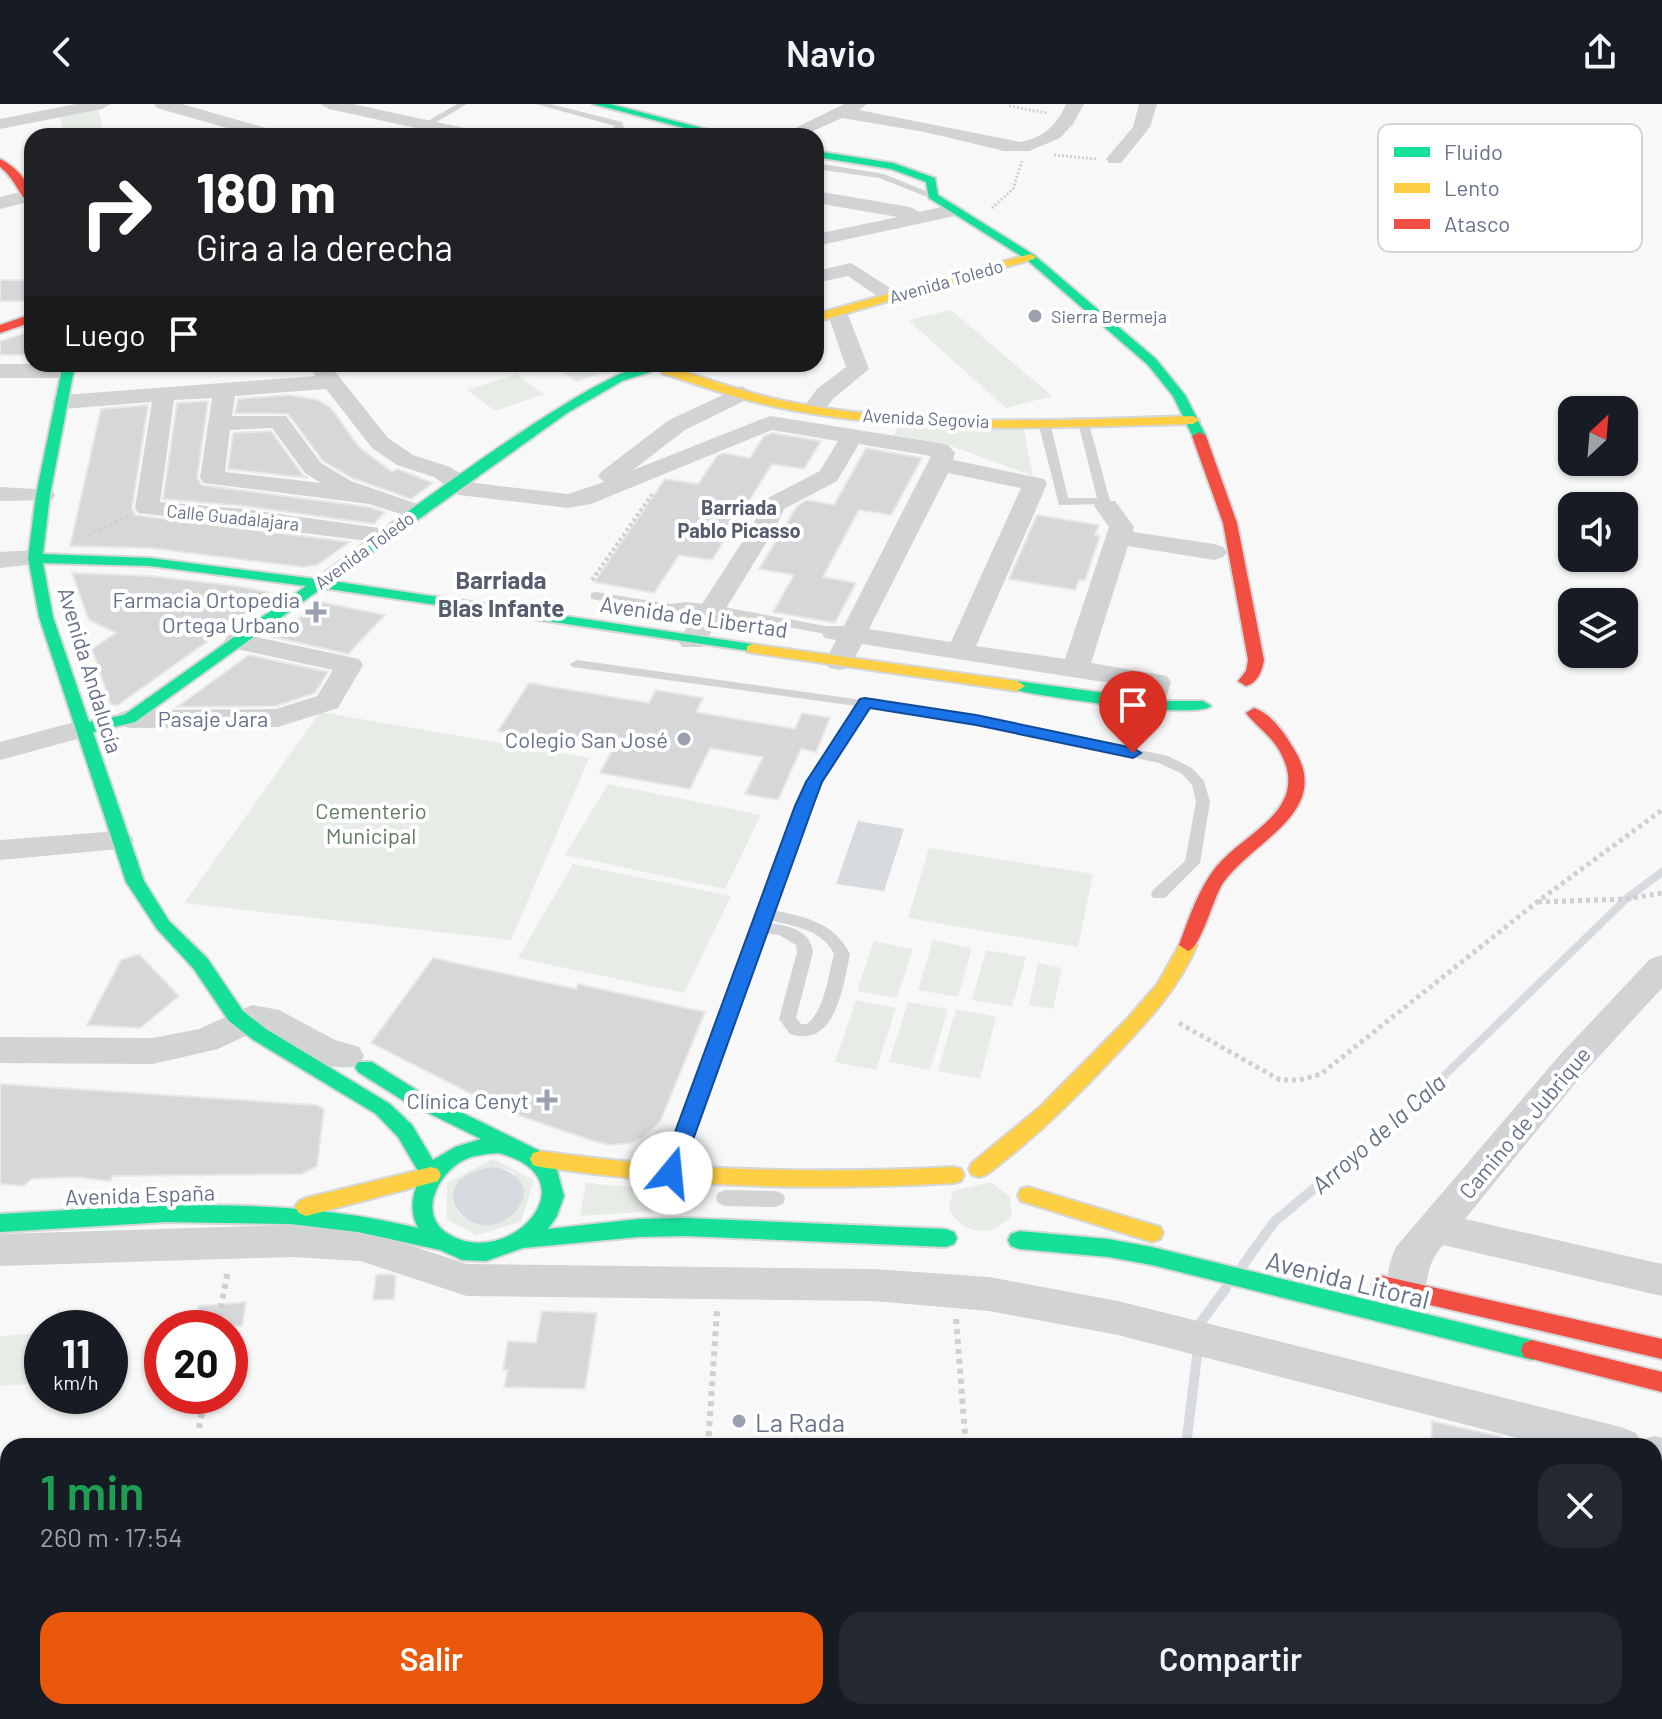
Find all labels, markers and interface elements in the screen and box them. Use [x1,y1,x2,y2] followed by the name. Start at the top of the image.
[40,30,84,74] icon: back
[1578,30,1622,74] icon: share
[786,31,876,74] text: Navio
[1378,124,1642,252] legend
[1444,138,1503,164] text: Fluido
[196,157,336,224] text: 180 m
[64,160,168,264] icon: right
[1444,174,1500,200] text: Lento
[1444,210,1510,236] text: Atasco
[196,225,453,268] text: Gira a la derecha
[887,254,1005,308] street label: Avenida Toledo
[1051,305,1167,327] place label: Sierra Bermeja
[1026,307,1044,325] marker: Sierra Bermeja
[162,312,206,356] icon: arrive
[64,316,146,352] text: Luego
[1558,396,1638,476] north arrow
[1558,396,1638,668] map controls
[862,404,990,432] street label: Avenida Segovia
[1558,492,1638,572] button: sound
[677,495,801,542] district label: Barriada Pablo Picasso
[166,499,300,535] street label: Calle Guadalajara
[310,507,418,593] street label: Avenida Toledo
[438,565,564,622] district label: Barriada Blas Infante
[53,584,129,756] street label: Avenida Andalucía
[113,586,300,637] place label: Farmacia Ortopedia Ortega Urbano
[1558,588,1638,668] button: layers
[599,590,789,642] street label: Avenida de Libertad
[307,603,325,621] marker: Farmacia Ortopedia Ortega Urbano
[1099,671,1167,753] pin
[1111,683,1155,727] icon: arrive
[158,705,268,731] street label: Pasaje Jara
[505,726,668,752] place label: Colegio San José
[675,730,693,748] marker: Colegio San José
[315,797,427,848] park label: Cementerio Municipal
[1453,1041,1595,1203] street label: Camino de Jubrique
[1305,1067,1451,1199] water label: Arroyo de la Cala
[407,1087,529,1113] place label: Clínica Cenyt
[536,1089,558,1111] marker: Clínica Cenyt
[629,1131,713,1215] position arrow
[65,1178,215,1210] street label: Avenida España
[1263,1244,1433,1314] street label: Avenida Litoral
[144,1310,248,1414] speed limit sign: 20
[62,1328,90,1376] text: 11
[53,1370,99,1394] text: km/h
[755,1406,845,1437] place label: La Rada
[730,1412,748,1430] marker: La Rada
[40,1462,145,1520] text: 1 min
[1538,1464,1622,1548] button: close
[40,1521,182,1552] text: 260 m · 17:54
[40,1612,823,1704] button: Salir
[839,1612,1622,1704] button: Compartir

